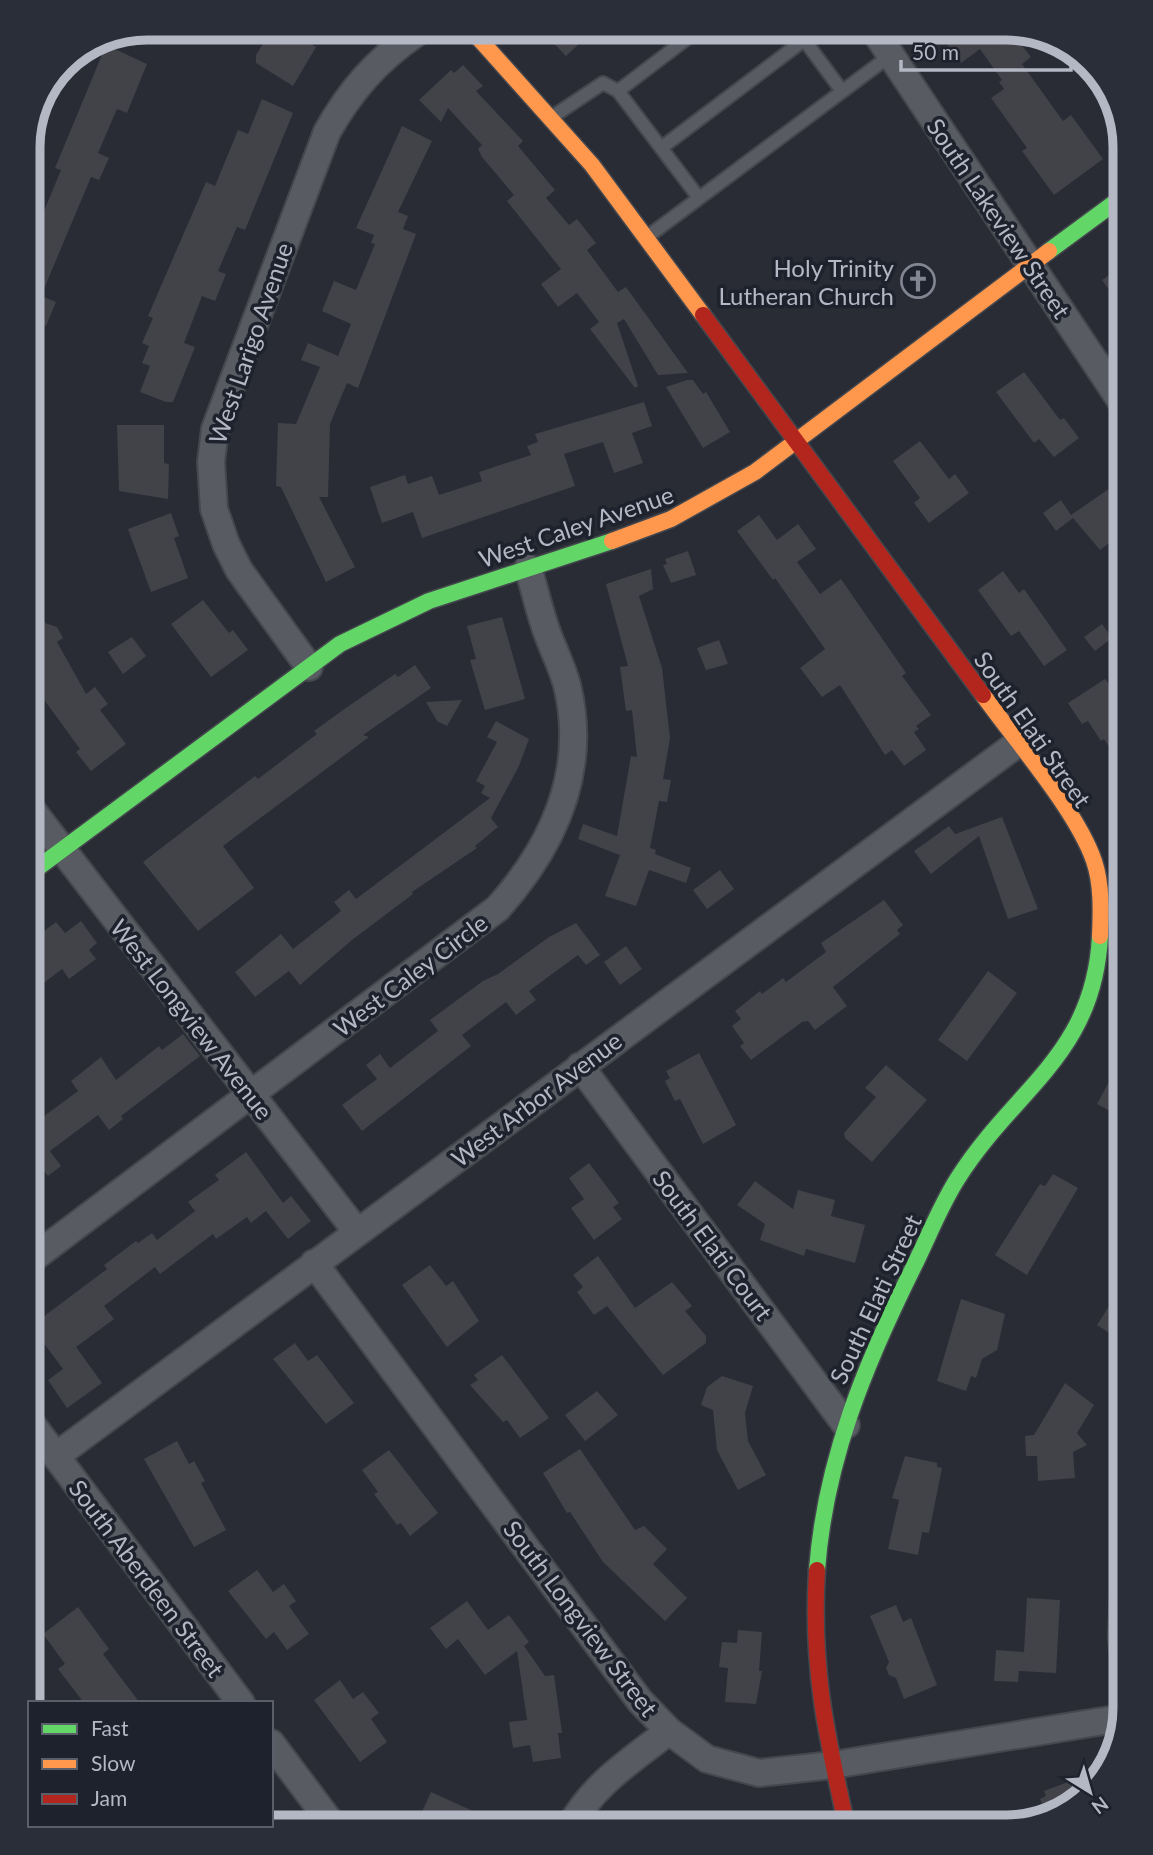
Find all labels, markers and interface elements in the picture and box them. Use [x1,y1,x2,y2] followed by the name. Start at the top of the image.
[901,28,1071,72] scale bar
[912,39,959,64] text: 50 m
[921,113,1077,324] street label: South Lakeview Street
[202,239,298,447] street label: West Larigo Avenue
[718,253,895,310] place label: Holy Trinity Lutheran Church
[899,262,937,300] church icon: Holy Trinity Lutheran Church
[475,479,677,573] street label: West Caley Avenue
[969,646,1098,813] street label: South Elati Street
[327,908,493,1042] street label: West Caley Circle
[105,913,279,1125] street label: West Longview Avenue
[445,1026,627,1172] street label: West Arbor Avenue
[647,1164,779,1326] street label: South Elati Court
[823,1209,927,1388] street label: South Elati Street
[63,1474,231,1683] street label: South Aberdeen Street
[498,1514,664,1722] street label: South Longview Street
[28,1701,273,1827] legend
[91,1715,129,1740] text: Fast
[91,1750,136,1775] text: Slow
[1055,1757,1125,1827] north arrow
[91,1785,127,1810] text: Jam
[1088,1792,1113,1820] text: N

